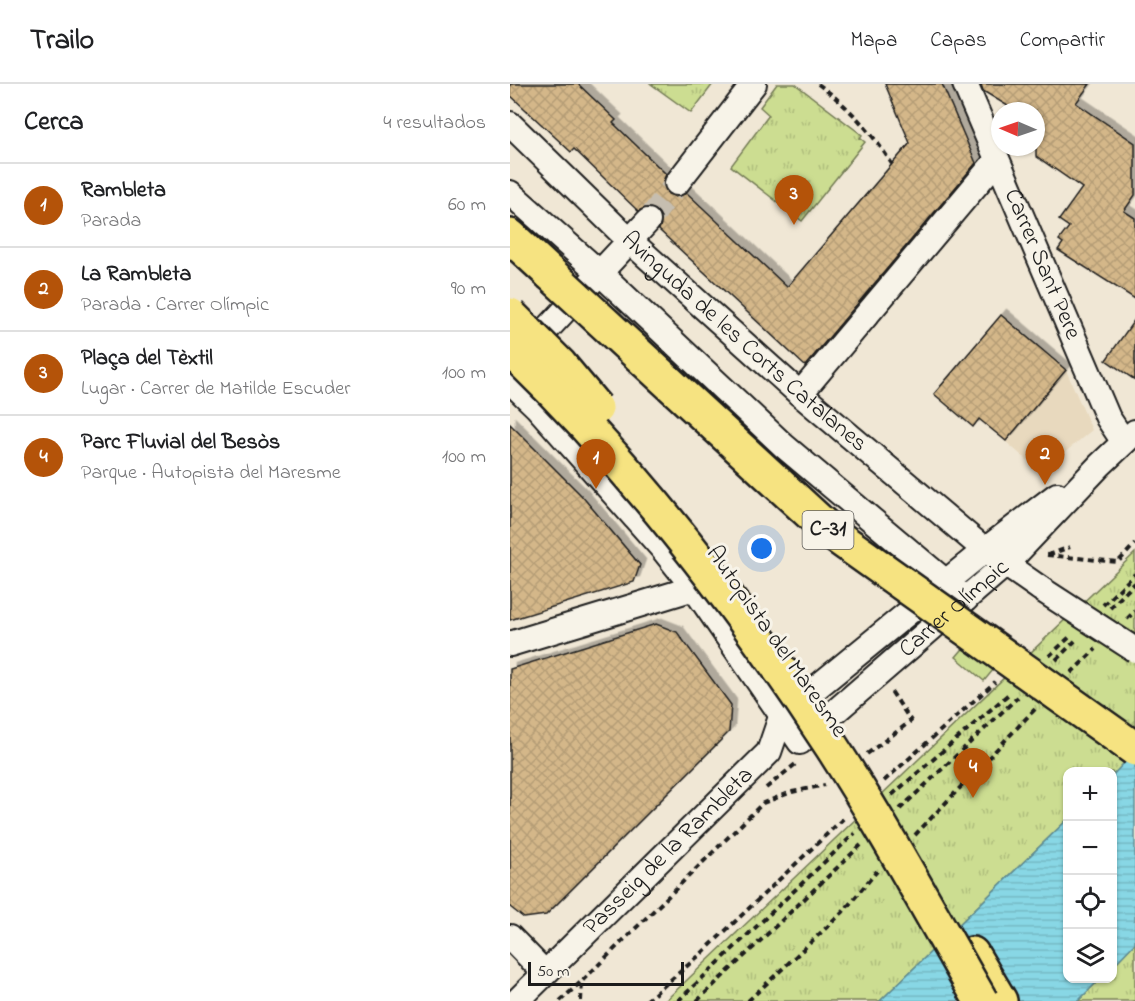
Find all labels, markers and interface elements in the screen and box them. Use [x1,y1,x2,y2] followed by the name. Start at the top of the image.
[30,21,94,62] text: Trailo
[850,26,897,56] text: Mapa
[930,26,987,56] text: Capas
[1020,26,1105,56] text: Compartir
[991,102,1045,156] north arrow
[24,104,84,142] text: Cerca
[383,109,486,138] text: 4 resultados
[81,175,166,207] text: Rambleta
[774,176,814,225] pin: 3
[994,183,1090,345] street label: Carrer Sant Pere
[40,191,47,220] text: 1
[448,191,486,220] text: 60 m
[81,207,141,236] text: Parada
[613,224,875,461] street label: Avinguda de les Corts Catalanes
[81,259,191,291] text: La Rambleta
[39,275,48,304] text: 2
[451,275,486,304] text: 90 m
[81,291,269,320] text: Parada · Carrer Olímpic
[81,343,213,375] text: Plaça del Tèxtil
[39,359,48,388] text: 3
[442,359,486,388] text: 100 m
[81,375,350,404] text: Lugar · Carrer de Matilde Escuder
[81,427,280,459] text: Parc Fluvial del Besòs
[1026,436,1064,485] pin: 2
[576,440,616,489] pin: 1
[39,443,48,472] text: 4
[442,443,486,472] text: 100 m
[81,459,341,488] text: Parque · Autopista del Maresme
[802,511,854,549] road number: C-31
[747,534,776,563] your location
[697,539,856,745] street label: Autopista del Maresme
[891,551,1017,666] street label: Carrer Olímpic
[954,748,992,798] pin: 4
[575,759,762,944] street label: Passeig de la Rambleta
[1063,767,1117,983] map controls
[1063,767,1117,821] button: +
[1063,821,1117,875] button: −
[1063,875,1117,929] button: locate
[1063,929,1117,983] button: layers
[528,959,684,986] scale bar
[537,960,569,984] text: 50 m

